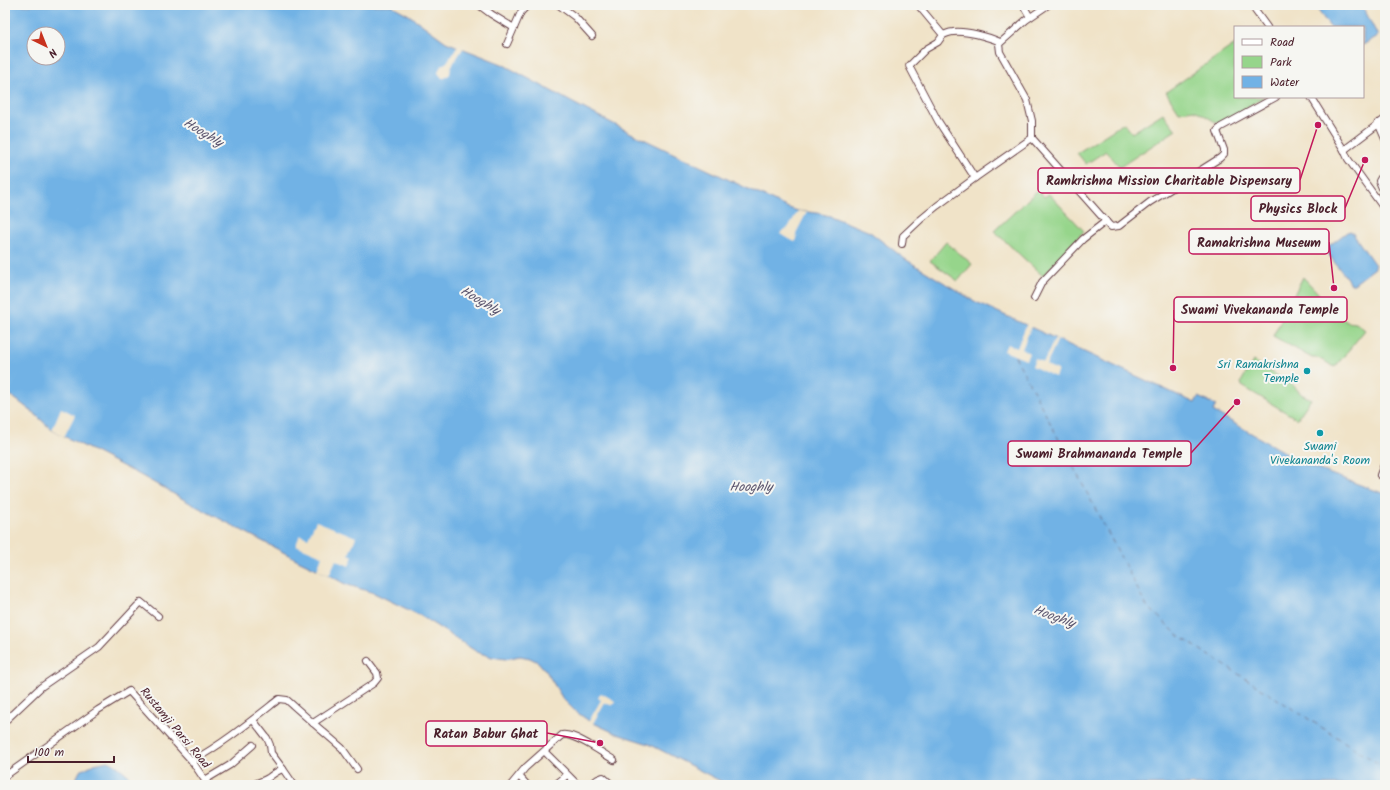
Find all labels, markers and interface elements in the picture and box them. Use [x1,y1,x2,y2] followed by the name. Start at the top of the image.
[26,26,66,66] north arrow
[1234,26,1364,98] legend
[1270,33,1295,52] text: Road
[43,44,61,62] text: N
[1270,53,1292,72] text: Park
[1270,73,1300,92] text: Water
[179,113,228,154] water label: Hooghly
[1038,168,1300,193] callout: Ramkrishna Mission Charitable Dispensary
[1046,171,1292,192] text: Ramkrishna Mission Charitable Dispensary
[1251,196,1345,221] callout: Physics Block
[1259,199,1338,220] text: Physics Block
[1189,229,1329,254] callout: Ramakrishna Museum
[1197,233,1321,254] text: Ramakrishna Museum
[456,281,505,322] water label: Hooghly
[1174,297,1347,322] callout: Swami Vivekananda Temple
[1181,300,1340,321] text: Swami Vivekananda Temple
[1217,355,1300,388] place label: Sri Ramakrishna Temple
[1302,366,1312,376] marker: Sri Ramakrishna Temple
[1315,428,1325,438] marker: Swami Vivekananda's Room
[1270,437,1370,470] place label: Swami Vivekananda's Room
[1008,441,1191,466] callout: Swami Brahmananda Temple
[1016,444,1183,465] text: Swami Brahmananda Temple
[730,477,774,498] water label: Hooghly
[1030,600,1080,635] water label: Hooghly
[135,683,216,774] street label: Rustamji Parsi Road
[426,721,547,746] callout: Ratan Babur Ghat
[434,724,539,745] text: Ratan Babur Ghat
[28,738,114,764] scale bar
[34,743,65,762] text: 100 m

